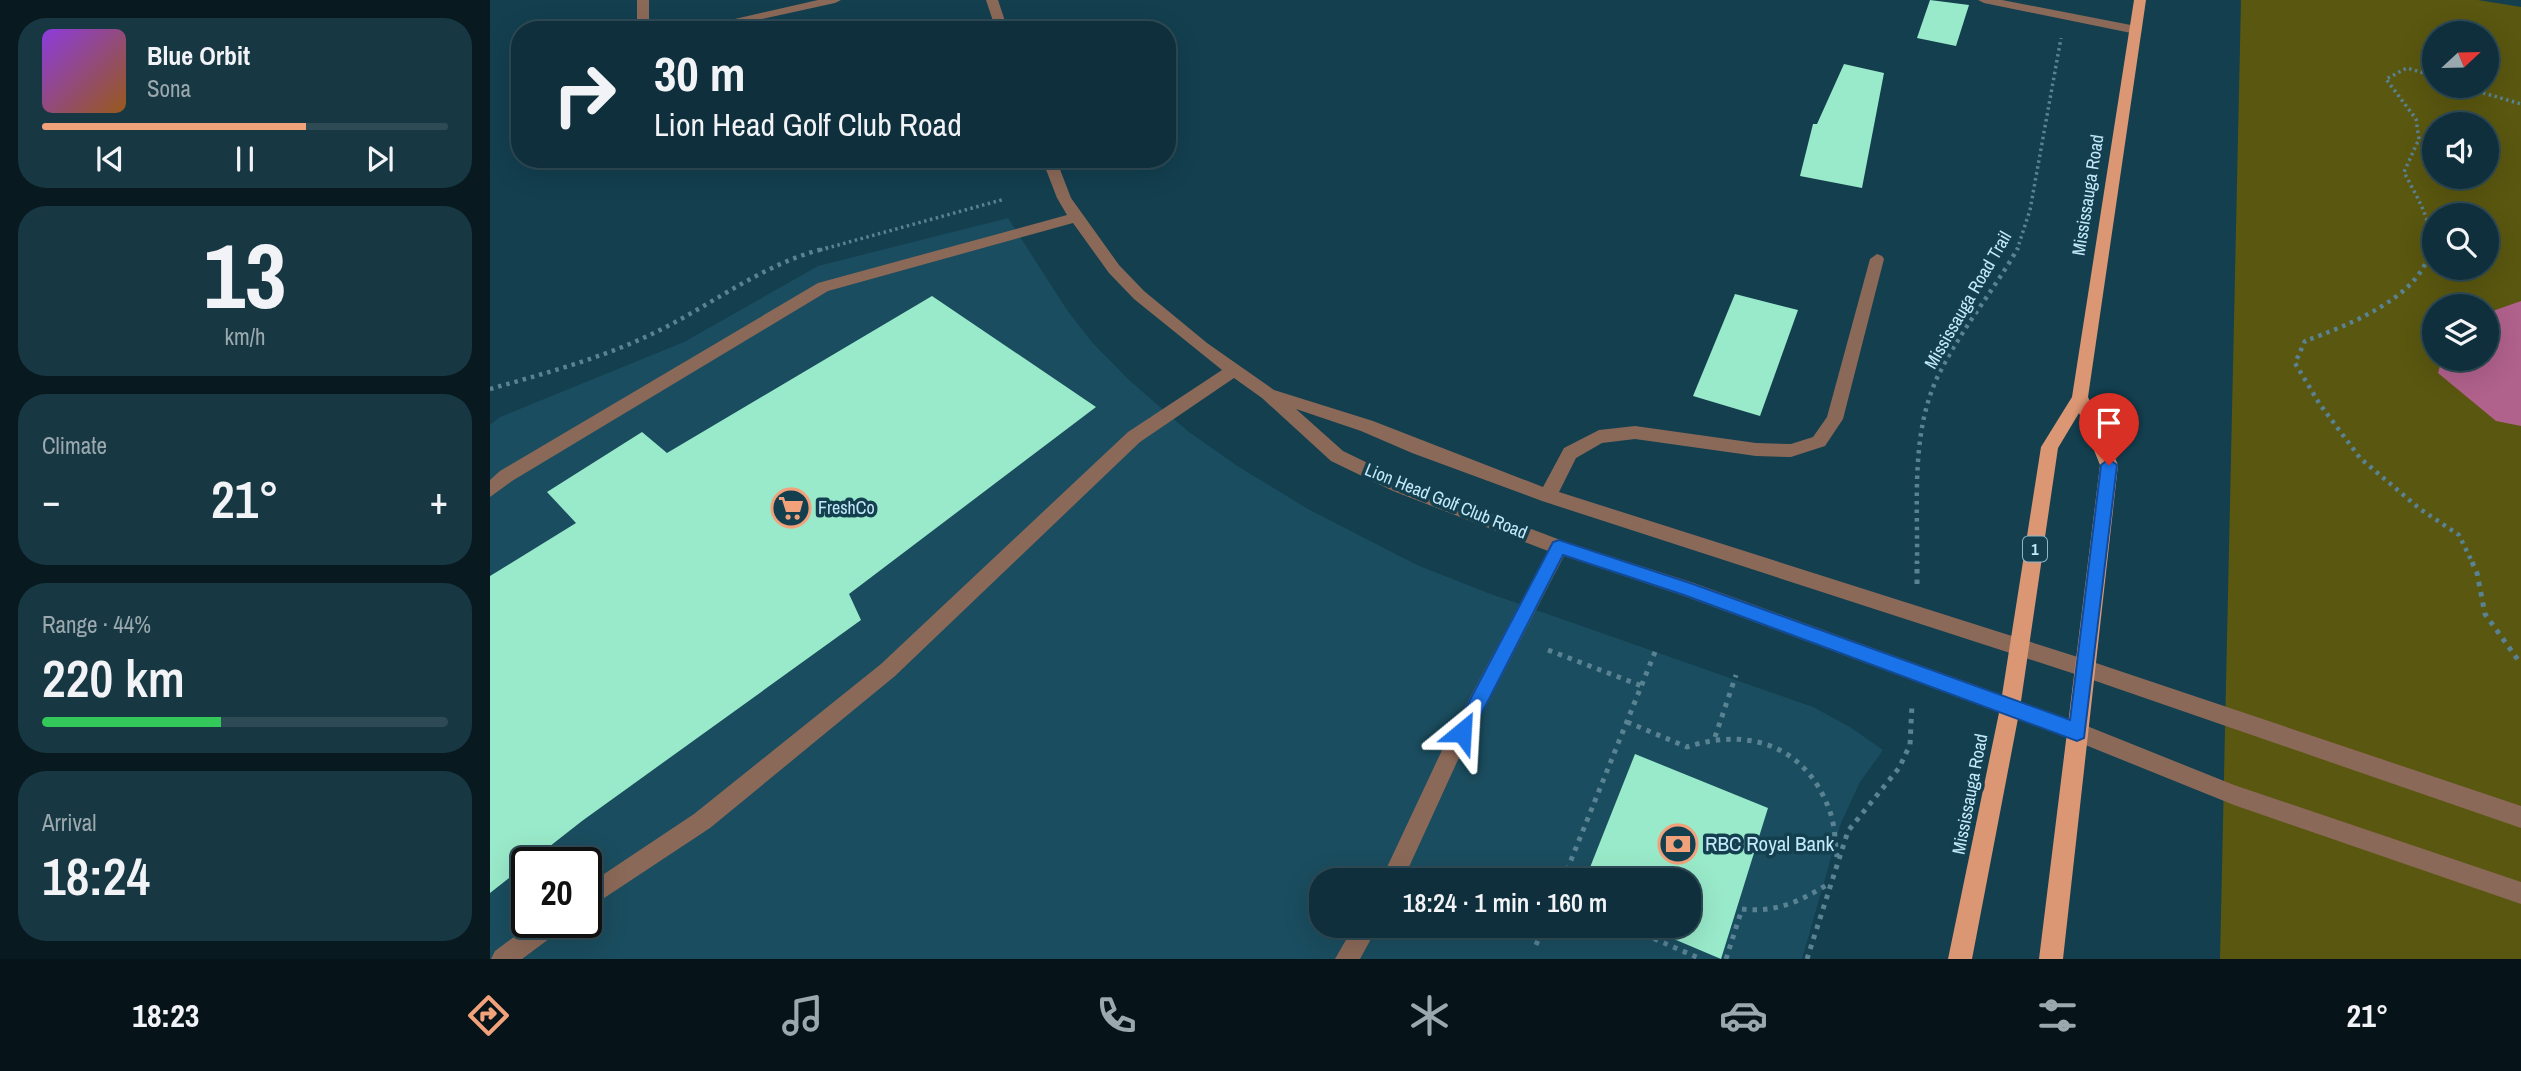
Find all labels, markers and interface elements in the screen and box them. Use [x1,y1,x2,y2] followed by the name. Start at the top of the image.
[2422,21,2499,98] north arrow
[2422,21,2499,371] map controls
[147,38,250,73] text: Blue Orbit
[654,40,746,106] text: 30 m
[539,49,630,140] icon: right
[147,73,191,104] text: Sona
[654,103,962,146] text: Lion Head Golf Club Road
[2422,112,2499,189] button: sound
[2066,133,2109,257] street label: Mississauga Road
[91,140,129,178] icon: previous
[226,140,264,178] icon: pause
[361,140,399,178] icon: next
[2422,203,2499,280] button: search
[204,214,287,336] text: 13
[1918,226,2017,373] street label: Mississauga Road Trail
[2422,294,2499,371] button: layers
[225,321,265,352] text: km/h
[2079,393,2139,465] pin
[2090,404,2128,442] icon: arrive
[42,430,107,461] text: Climate
[1361,457,1531,545] street label: Lion Head Golf Club Road
[211,464,279,534] text: 21°
[42,475,60,526] text: −
[430,475,448,526] text: +
[770,487,812,529] supermarket icon: FreshCo
[818,495,875,520] place label: FreshCo
[2023,536,2047,562] road number: 1
[42,609,151,640] text: Range · 44%
[42,643,185,713] text: 220 km
[1425,695,1499,769] position arrow
[1946,732,1993,856] street label: Mississauga Road
[42,807,97,838] text: Arrival
[1657,823,1699,865] bank icon: RBC Royal Bank
[1705,829,1835,858] place label: RBC Royal Bank
[42,841,150,911] text: 18:24
[511,847,602,938] speed limit sign: 20
[1403,885,1607,920] text: 18:24 · 1 min · 160 m
[464,991,513,1040] icon: directions
[778,991,827,1040] icon: music
[1092,991,1141,1040] icon: phone
[1405,991,1454,1040] icon: climate
[1719,991,1768,1040] icon: car
[2033,991,2082,1040] icon: filters
[132,994,199,1037] text: 18:23
[2347,994,2389,1037] text: 21°

